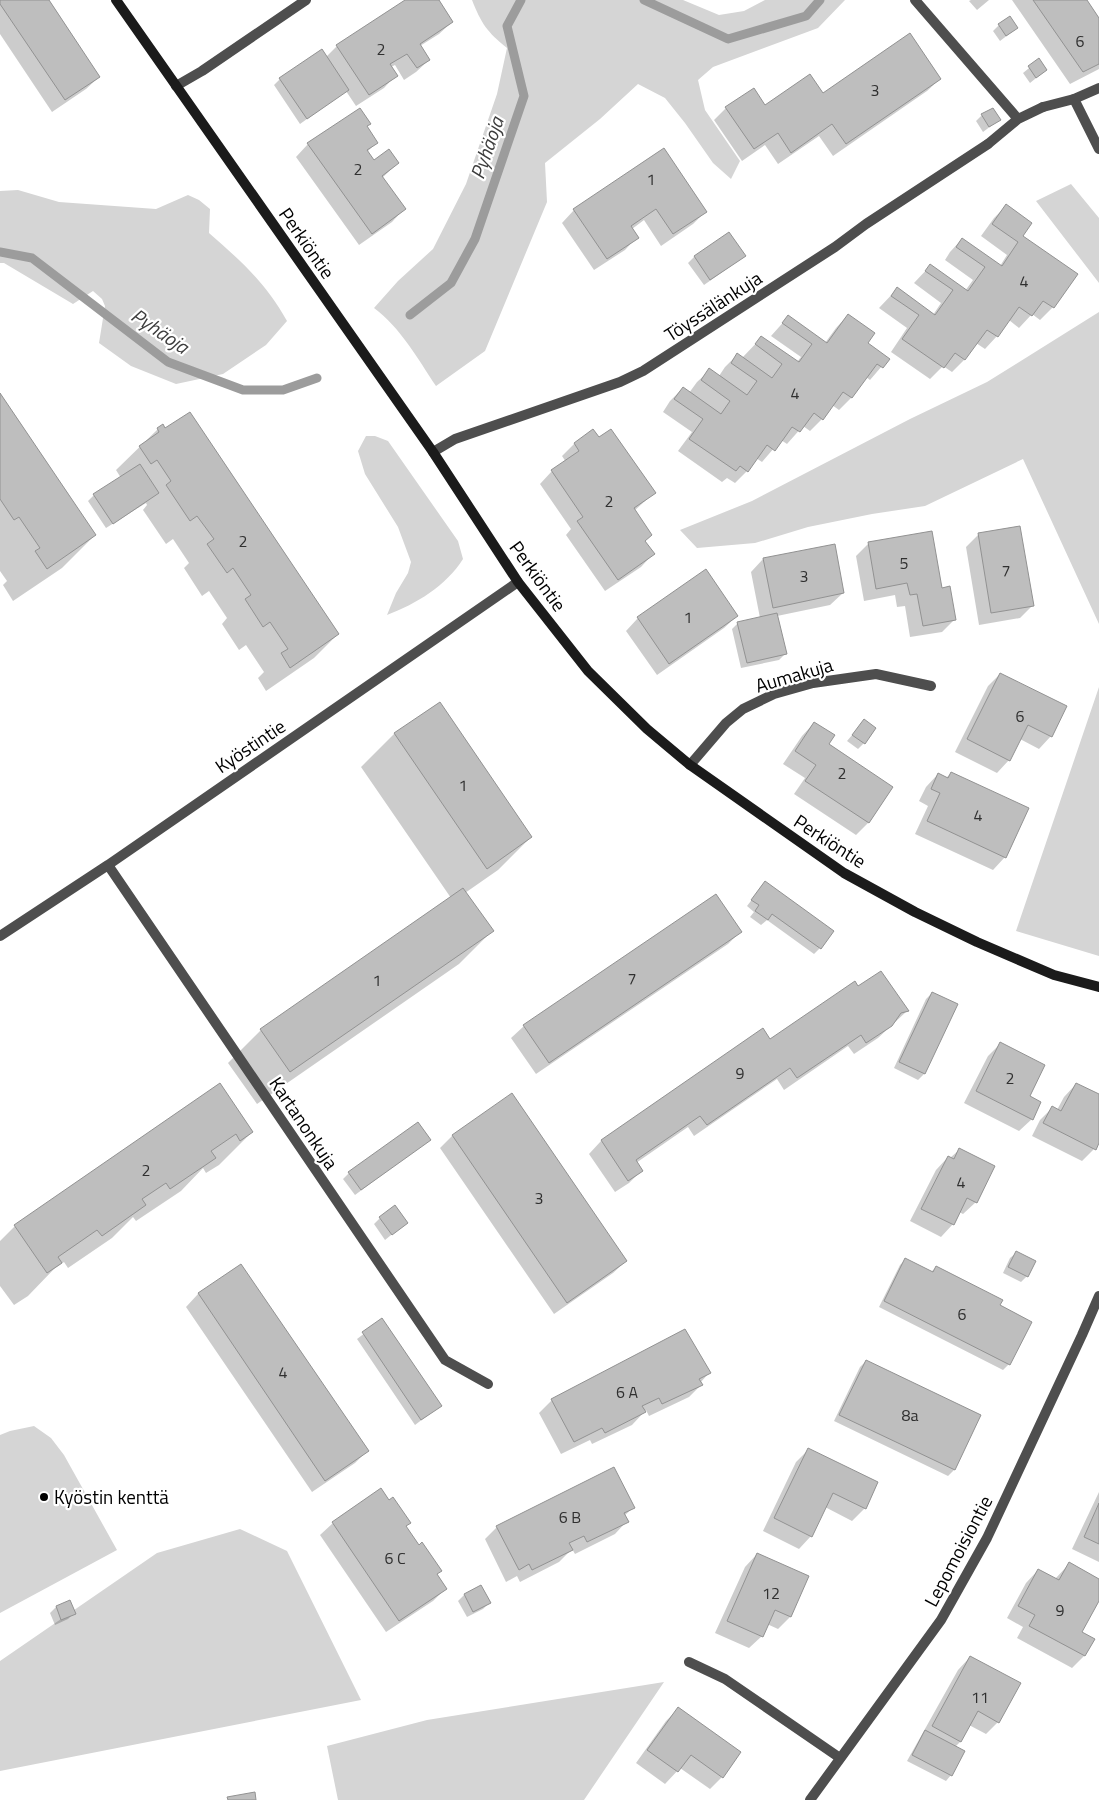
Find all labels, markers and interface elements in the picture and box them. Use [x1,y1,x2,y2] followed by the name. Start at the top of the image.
[1076,29,1085,53] house number: 6
[377,37,385,61] house number: 2
[871,78,879,102] house number: 3
[461,112,512,183] water label: Pyhäoja
[354,157,362,181] house number: 2
[647,167,655,191] house number: 1
[272,201,343,284] street label: Perkiöntie
[658,263,768,348] street label: Töyssälänkuja
[1020,269,1029,293] house number: 4
[125,300,196,362] water label: Pyhäoja
[791,381,800,405] house number: 4
[605,489,613,513] house number: 2
[239,529,247,553] house number: 2
[503,534,574,617] street label: Perkiöntie
[900,551,909,575] house number: 5
[1002,558,1010,582] house number: 7
[800,564,808,588] house number: 3
[684,605,692,629] house number: 1
[752,649,837,699] street label: Aumakuja
[1016,704,1025,728] house number: 6
[209,711,291,780] street label: Kyöstintie
[838,761,846,785] house number: 2
[459,773,467,797] house number: 1
[974,803,983,827] house number: 4
[788,806,872,875] street label: Perkiöntie
[628,966,636,990] house number: 7
[373,968,381,992] house number: 1
[736,1061,745,1085] house number: 9
[1006,1066,1014,1090] house number: 2
[263,1071,346,1175] street label: Kartanonkuja
[142,1158,150,1182] house number: 2
[957,1170,966,1194] house number: 4
[535,1186,543,1210] house number: 3
[958,1302,967,1326] house number: 6
[279,1360,288,1384] house number: 4
[616,1380,638,1404] house number: 6 A
[902,1403,918,1427] house number: 8a
[54,1482,169,1511] place label: Kyöstin kenttä
[916,1490,999,1612] street label: Lepomoisiontie
[38,1491,50,1503] marker: Kyöstin kenttä
[559,1505,581,1529] house number: 6 B
[384,1546,406,1570] house number: 6 C
[762,1581,780,1605] house number: 12
[1056,1598,1065,1622] house number: 9
[971,1685,989,1709] house number: 11

